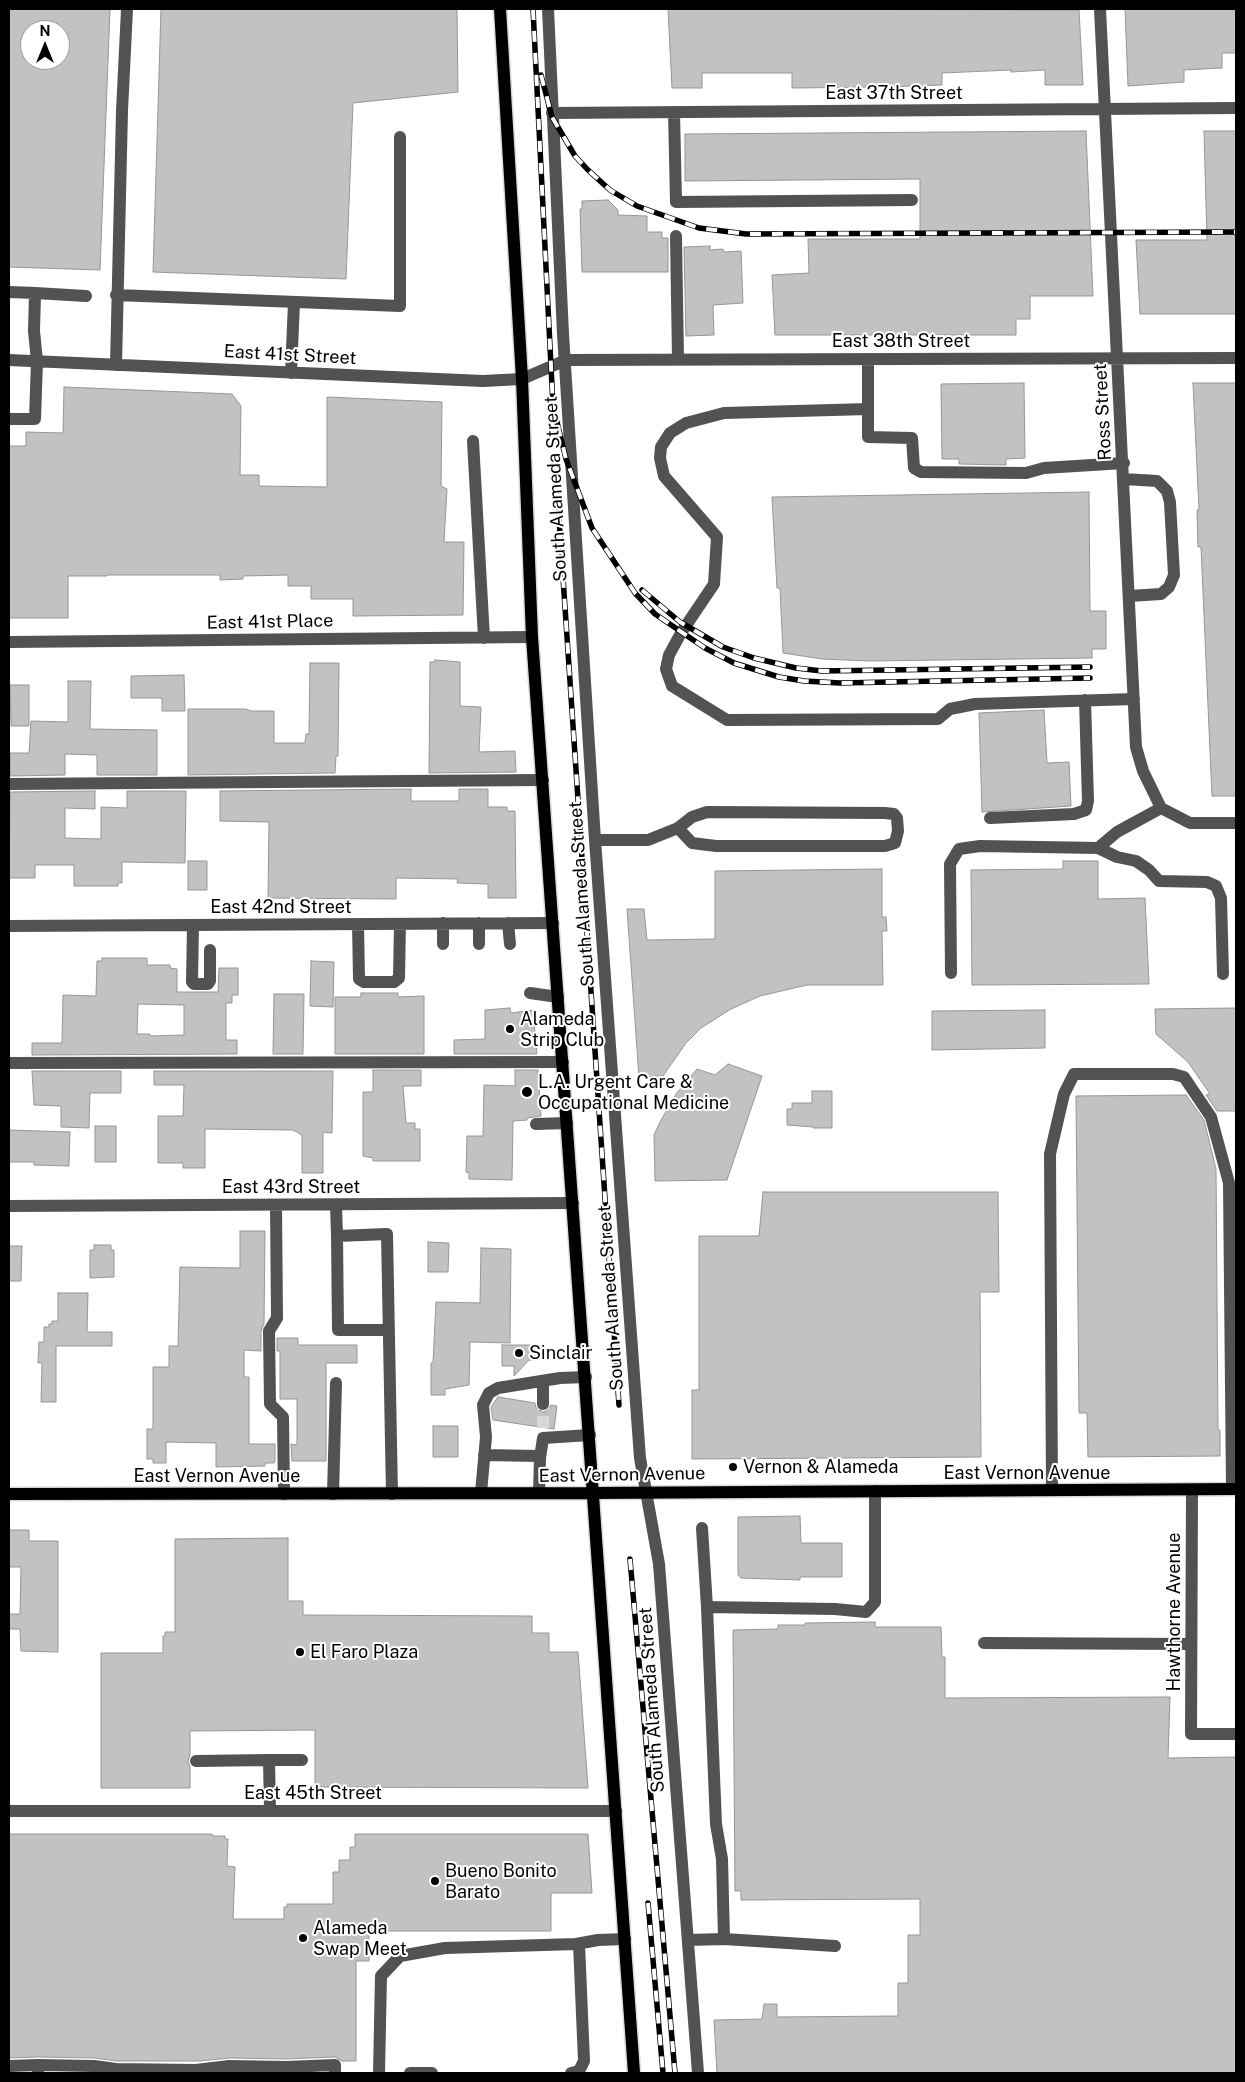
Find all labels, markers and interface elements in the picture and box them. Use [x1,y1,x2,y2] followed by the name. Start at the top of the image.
[20,20,70,70] north arrow
[40,23,50,39] text: N
[825,82,963,104] street label: East 37th Street
[832,330,970,352] street label: East 38th Street
[223,341,357,369] street label: East 41st Street
[1090,363,1116,461] street label: Ross Street
[540,396,572,582] street label: South Alameda Street
[206,610,334,634] street label: East 41st Place
[565,801,599,987] street label: South Alameda Street
[210,896,352,918] street label: East 42nd Street
[520,1008,604,1050] place label: Alameda Strip Club
[504,1023,516,1035] marker: Alameda Strip Club
[538,1071,729,1114] place label: L.A. Urgent Care & Occupational Medicine
[520,1085,534,1099] marker: L.A. Urgent Care & Occupational Medicine
[222,1176,360,1198] street label: East 43rd Street
[594,1205,628,1391] street label: South Alameda Street
[529,1342,593,1364] place label: Sinclair
[513,1347,525,1359] marker: Sinclair
[743,1456,899,1478] place label: Vernon & Alameda
[727,1461,739,1473] marker: Vernon & Alameda
[944,1462,1110,1484] street label: East Vernon Avenue
[538,1463,706,1487] street label: East Vernon Avenue
[134,1465,300,1487] street label: East Vernon Avenue
[1163,1533,1185,1691] street label: Hawthorne Avenue
[635,1607,669,1793] street label: South Alameda Street
[310,1641,418,1663] place label: El Faro Plaza
[294,1646,306,1658] marker: El Faro Plaza
[244,1782,382,1804] street label: East 45th Street
[445,1860,557,1902] place label: Bueno Bonito Barato
[429,1875,441,1887] marker: Bueno Bonito Barato
[313,1917,407,1960] place label: Alameda Swap Meet
[297,1932,309,1944] marker: Alameda Swap Meet

